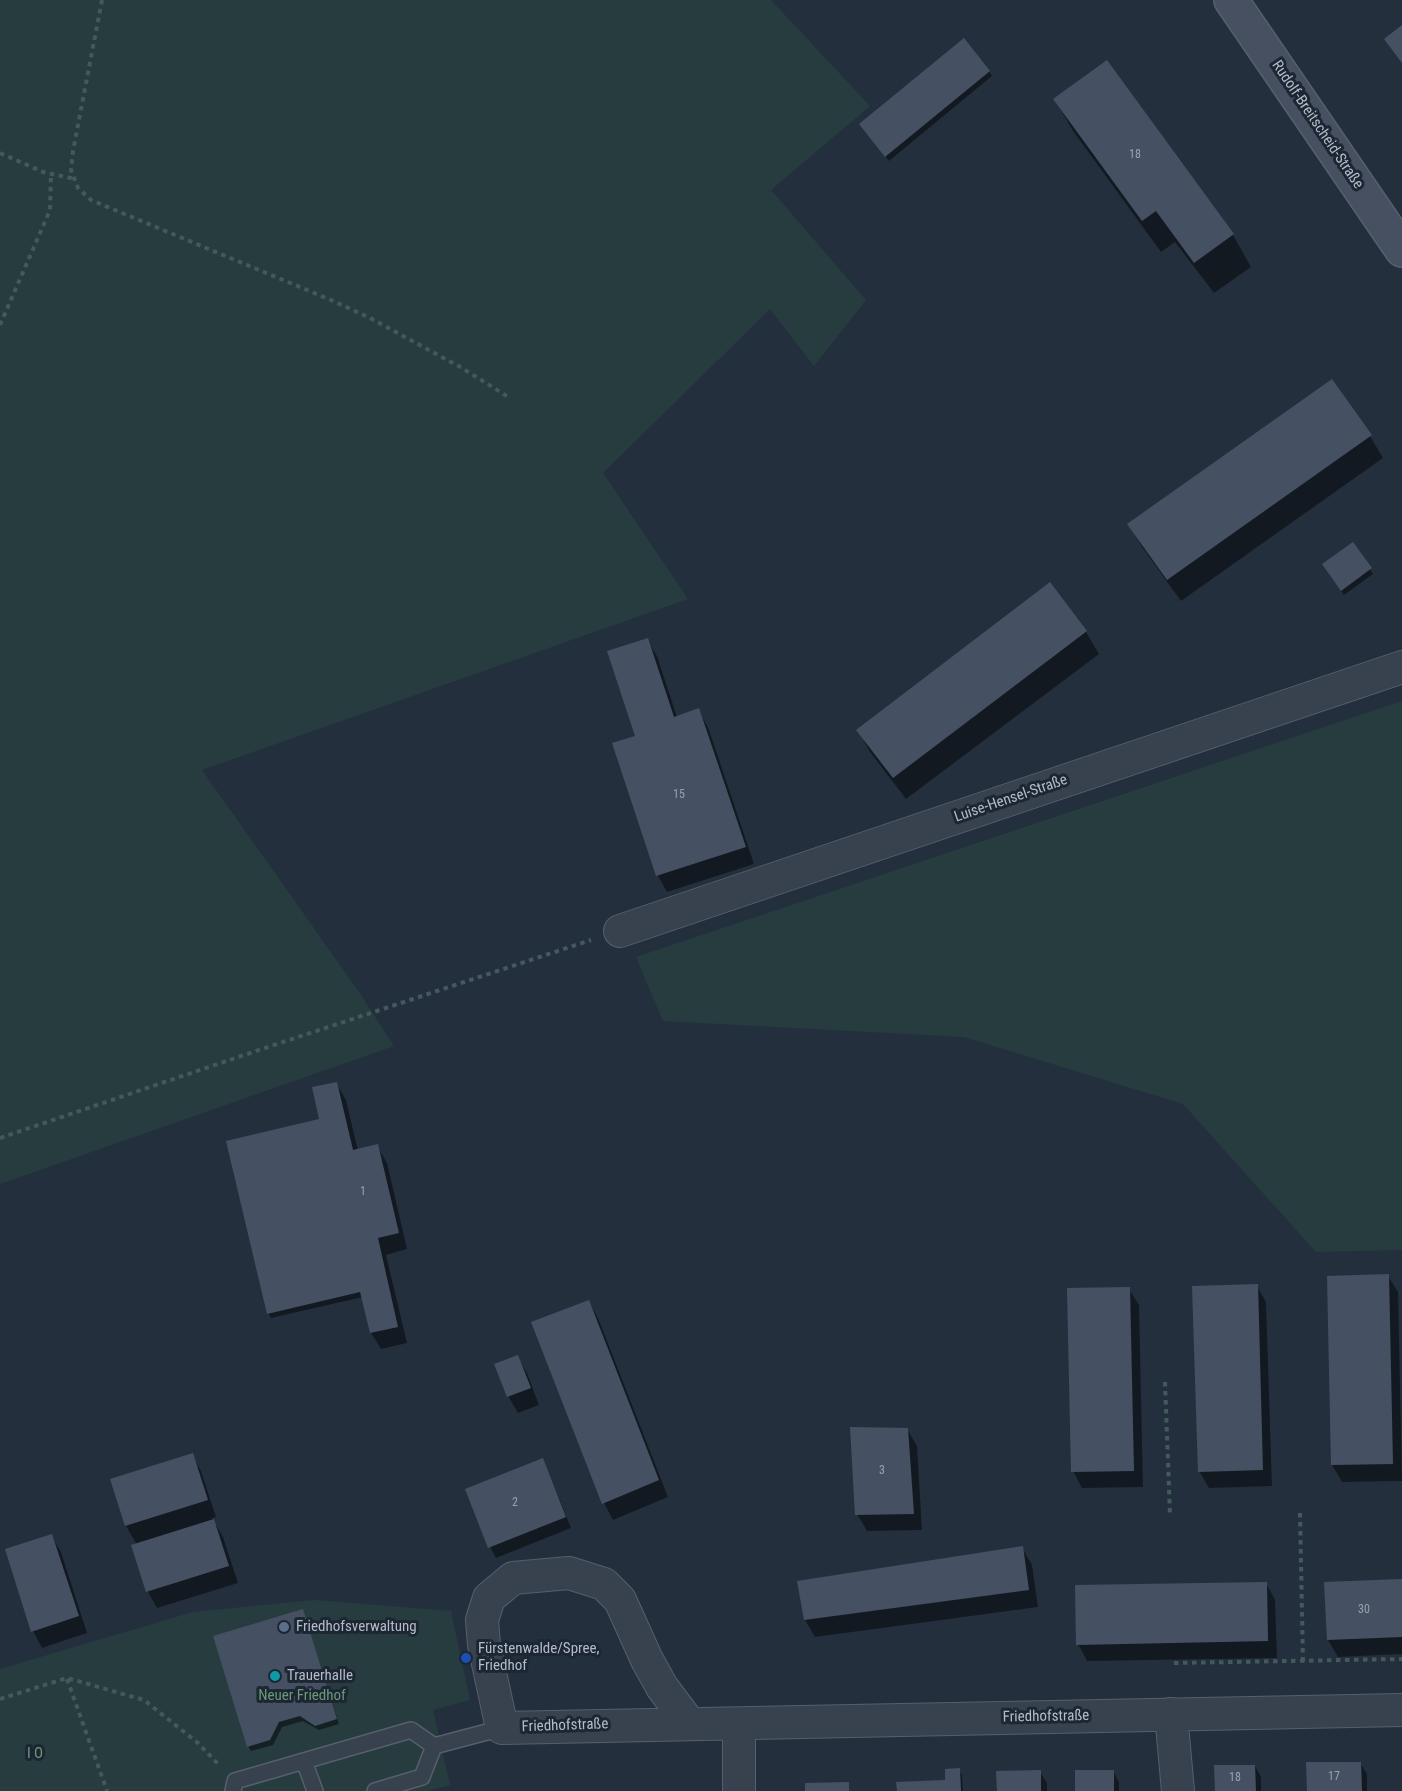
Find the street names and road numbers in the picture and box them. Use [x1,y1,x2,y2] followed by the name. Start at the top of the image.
[1267,57,1367,193] street label: Rudolf-Breitscheid-Straße
[952,771,1070,827] street label: Luise-Hensel-Straße
[1003,1707,1089,1727] street label: Friedhofstraße
[521,1715,609,1737] street label: Friedhofstraße

